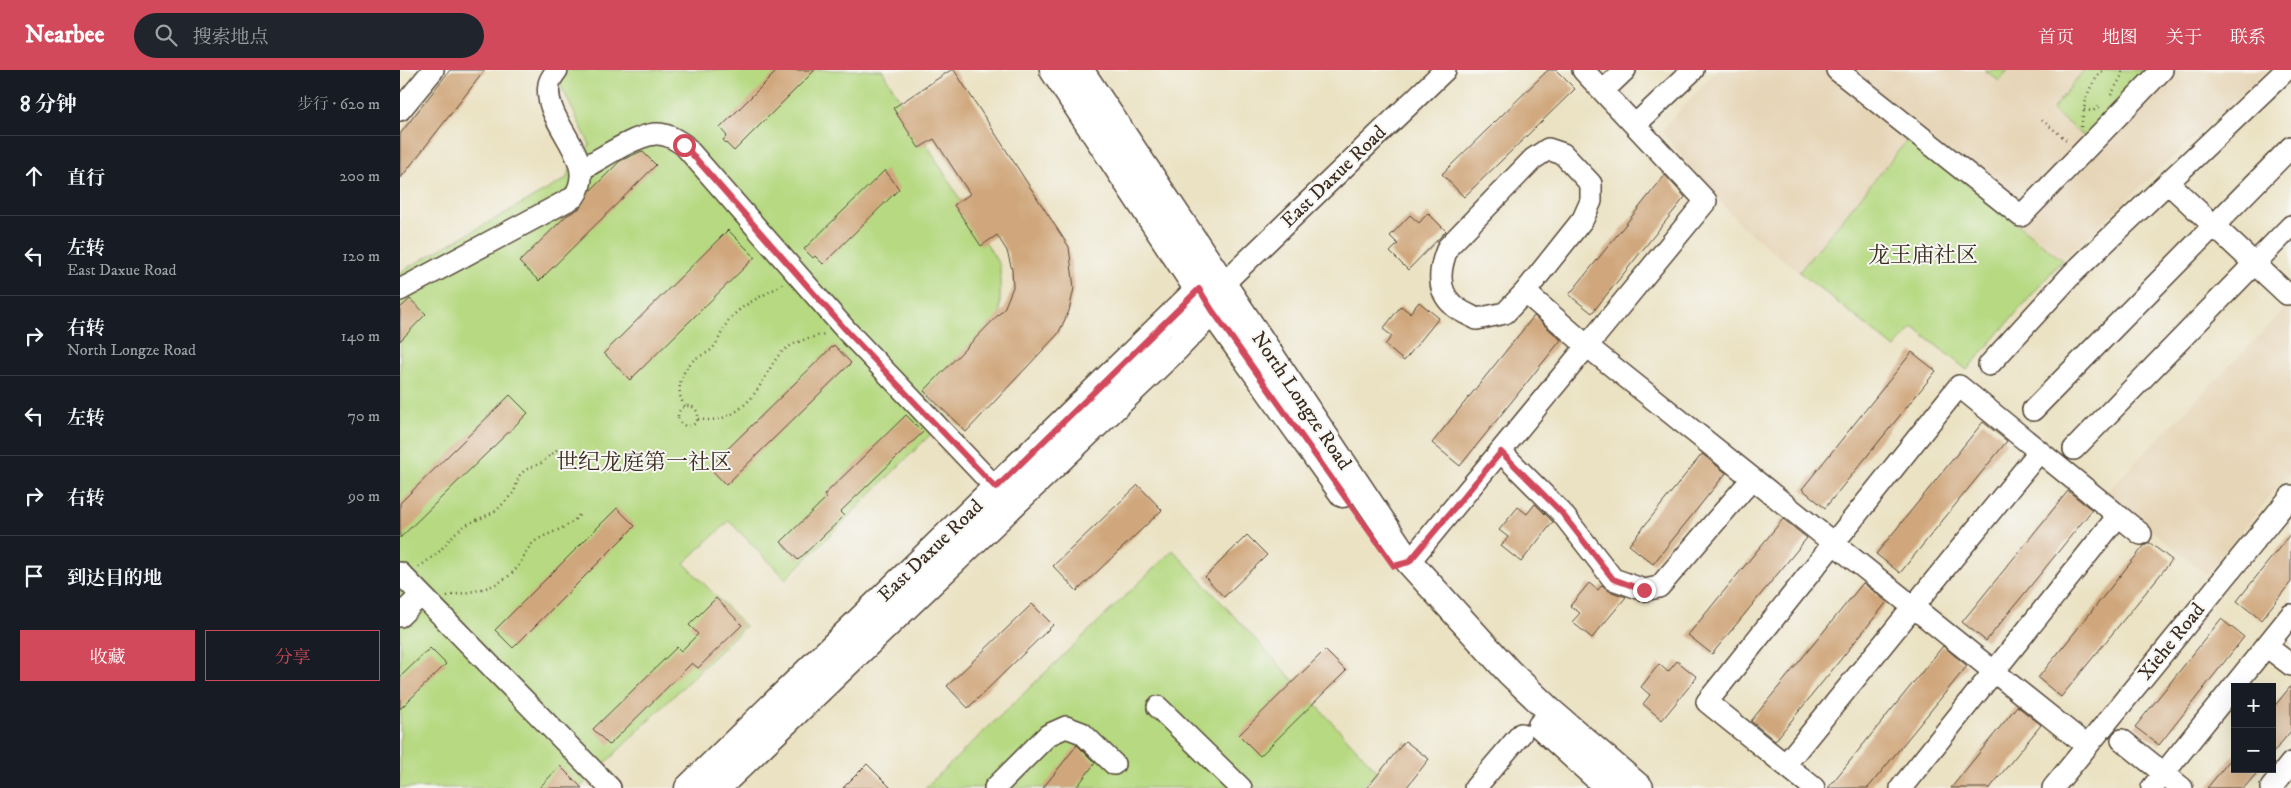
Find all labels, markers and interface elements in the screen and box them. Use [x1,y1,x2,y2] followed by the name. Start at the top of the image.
[134,13,484,58] search box
[25,20,104,50] text: Nearbee
[152,21,180,49] icon: search
[192,26,268,49] text: 搜索地点
[2038,27,2074,49] text: 首页
[2102,27,2138,49] text: 地图
[2166,27,2202,49] text: 关于
[2230,27,2266,49] text: 联系
[20,92,77,118] text: 8 分钟
[297,94,380,114] text: 步行 · 620 m
[1276,120,1392,234] street label: East Daxue Road
[673,134,696,157] route start
[20,162,48,190] icon: ahead
[339,166,380,186] text: 200 m
[67,167,105,190] text: 直行
[67,237,105,260] text: 左转
[20,242,48,270] icon: left
[1868,242,1978,269] district label: 龙王庙社区
[342,246,380,266] text: 120 m
[67,260,177,280] text: East Daxue Road
[67,317,105,340] text: 右转
[20,322,48,350] icon: right
[341,326,380,346] text: 140 m
[1246,327,1356,475] street label: North Longze Road
[67,340,196,360] text: North Longze Road
[20,402,48,430] icon: left
[348,406,380,426] text: 70 m
[67,407,105,430] text: 左转
[556,449,732,476] district label: 世纪龙庭第一社区
[20,482,48,510] icon: right
[348,486,380,506] text: 90 m
[67,487,105,510] text: 右转
[873,494,989,608] street label: East Daxue Road
[20,562,48,590] icon: arrive
[67,567,162,590] text: 到达目的地
[1633,579,1656,602] route end
[2133,598,2211,686] street label: Xiehe Road
[20,630,195,681] button: 收藏
[205,630,380,681] button: 分享
[2231,683,2276,773] map controls
[2231,683,2276,728] button: +
[2231,728,2276,773] button: −

